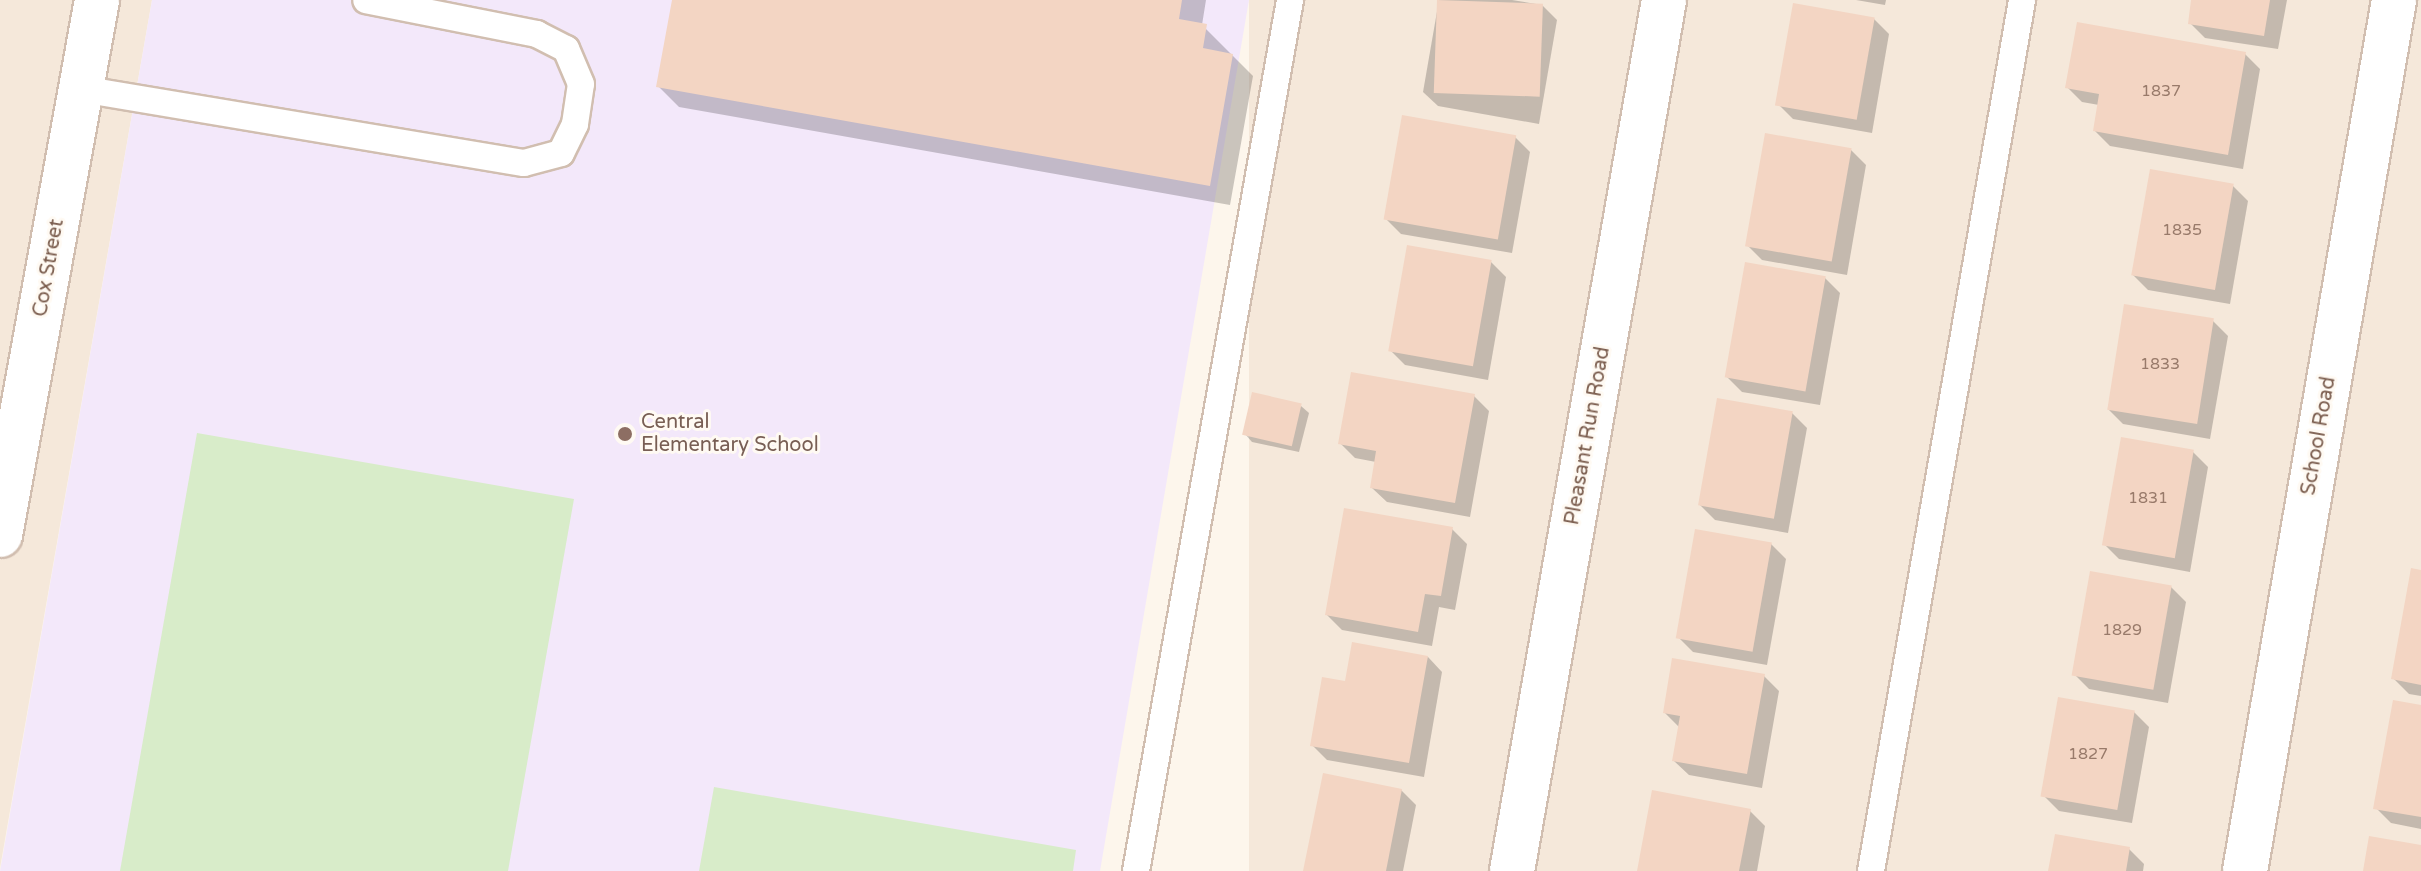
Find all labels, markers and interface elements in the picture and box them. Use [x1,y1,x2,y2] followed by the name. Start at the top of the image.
[2141,81,2181,101] house number: 1837
[29,217,69,319] street label: Cox Street
[2162,220,2202,240] house number: 1835
[1561,345,1615,527] street label: Pleasant Run Road
[2140,354,2180,374] house number: 1833
[2297,375,2341,497] street label: School Road
[641,410,819,457] place label: Central Elementary School
[616,425,634,443] marker: Central Elementary School
[2128,488,2168,508] house number: 1831
[2102,620,2142,640] house number: 1829
[2068,744,2108,764] house number: 1827

